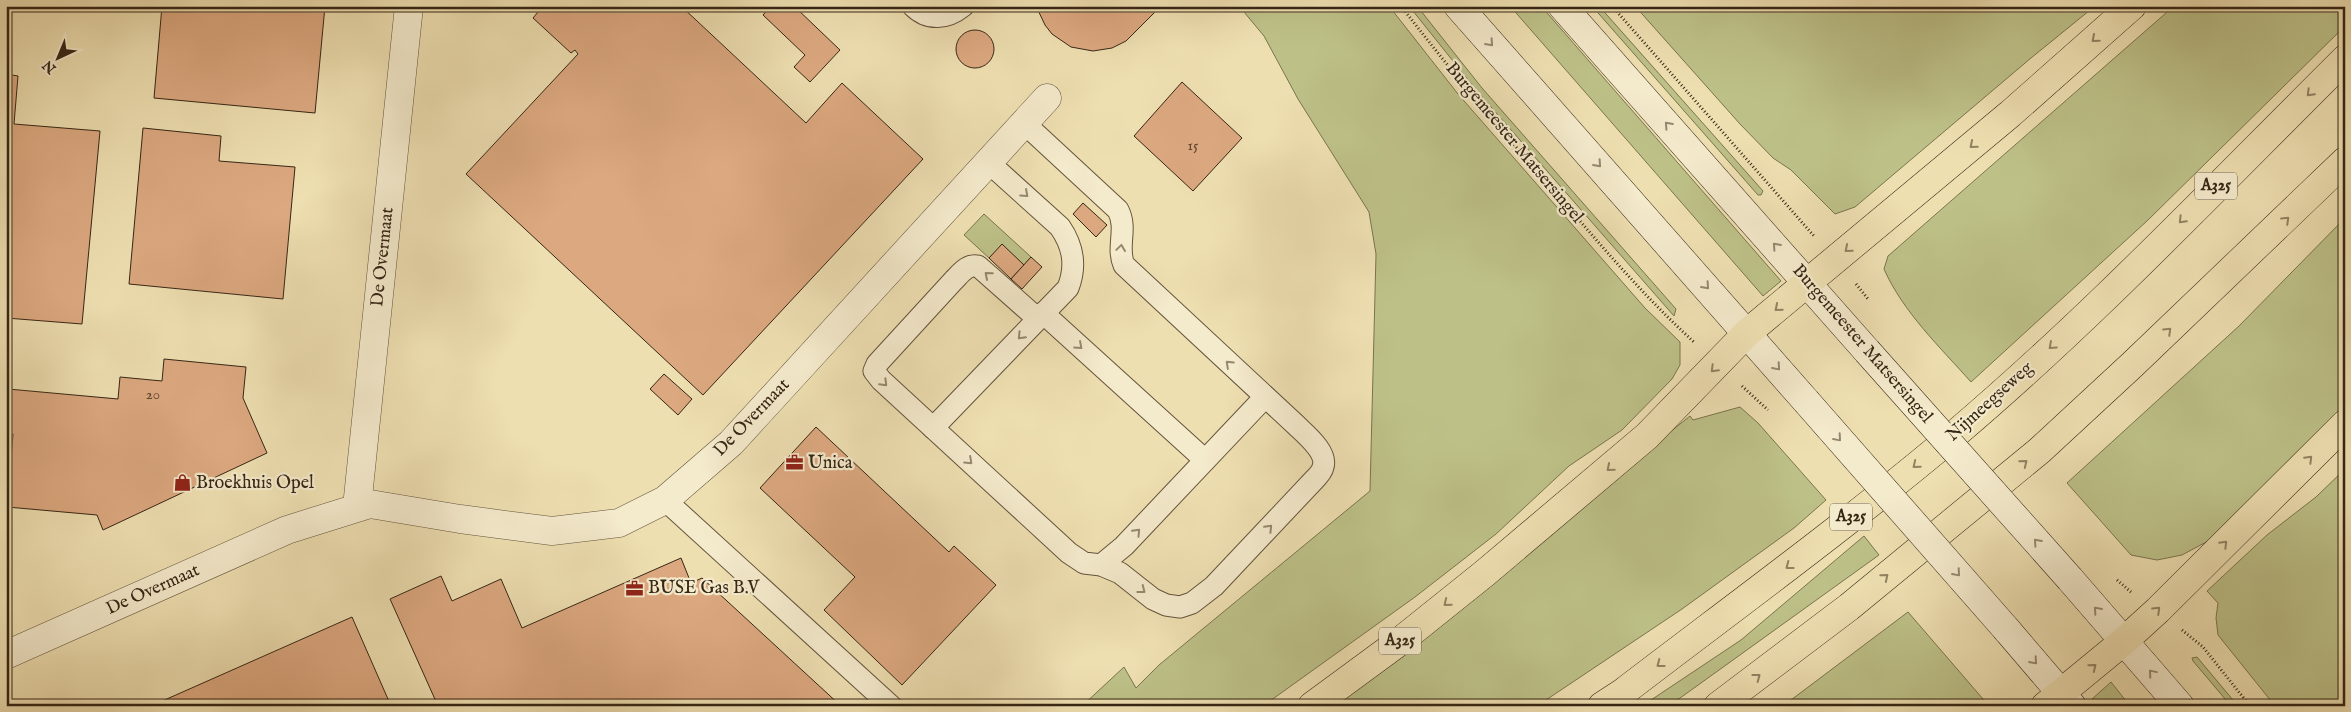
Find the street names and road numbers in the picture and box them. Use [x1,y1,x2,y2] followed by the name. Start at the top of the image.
[1440,58,1588,228] street label: Burgemeester Matsersingel
[2195,172,2237,200] road number: A325
[366,206,400,308] street label: De Overmaat
[1787,260,1937,428] street label: Burgemeester Matsersingel
[1942,357,2038,447] street label: Nijmeegseweg
[709,374,795,462] street label: De Overmaat
[1830,504,1872,530] road number: A325
[103,559,203,621] street label: De Overmaat
[1379,627,1421,654] road number: A325

